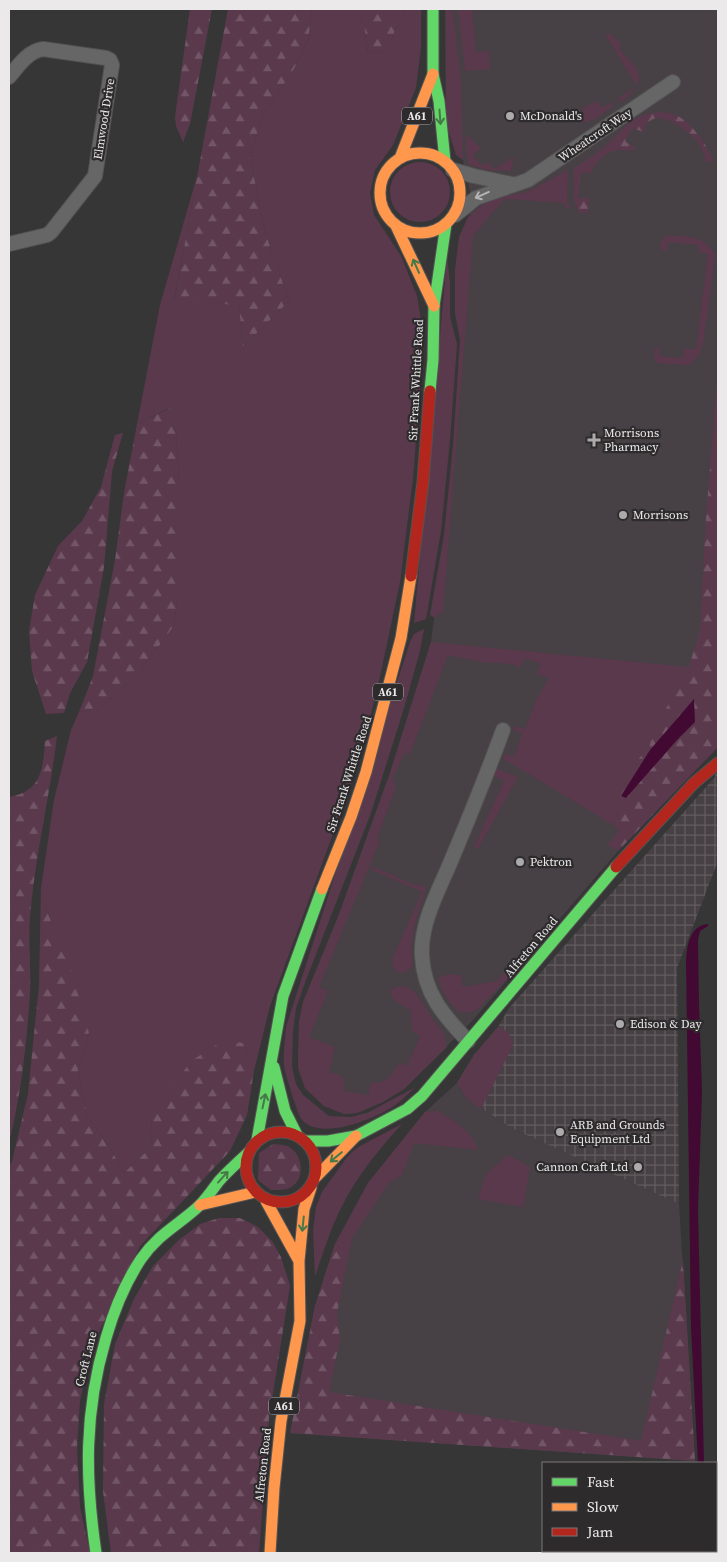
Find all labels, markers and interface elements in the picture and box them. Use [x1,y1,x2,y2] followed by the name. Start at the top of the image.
[90,77,118,161] street label: Elmwood Drive
[555,104,635,165] street label: Wheatcroft Way
[402,108,432,124] road number: A61
[520,108,582,124] place label: McDonald's
[435,109,445,125] one-way arrow
[504,110,516,122] marker: McDonald's
[475,191,490,201] one-way arrow
[411,259,421,274] one-way arrow
[405,319,427,441] street label: Sir Frank Whittle Road
[604,425,659,455] place label: Morrisons Pharmacy
[588,434,600,446] marker: Morrisons Pharmacy
[633,507,688,523] place label: Morrisons
[617,509,629,521] marker: Morrisons
[373,684,403,700] road number: A61
[323,714,375,834] street label: Sir Frank Whittle Road
[530,854,572,870] place label: Pektron
[514,856,526,868] marker: Pektron
[501,913,561,981] street label: Alfreton Road
[630,1016,702,1032] place label: Edison & Day
[614,1018,626,1030] marker: Edison & Day
[260,1093,270,1109] one-way arrow
[570,1117,665,1147] place label: ARB and Grounds Equipment Ltd
[554,1126,566,1138] marker: ARB and Grounds Equipment Ltd
[329,1151,342,1162] one-way arrow
[536,1159,628,1175] place label: Cannon Craft Ltd
[632,1161,644,1173] marker: Cannon Craft Ltd
[217,1171,229,1184] one-way arrow
[298,1215,308,1231] one-way arrow
[71,1330,101,1388] street label: Croft Lane
[269,1398,299,1414] road number: A61
[251,1427,275,1503] street label: Alfreton Road
[542,1462,717,1552] legend
[587,1471,614,1492] text: Fast
[587,1496,619,1517] text: Slow
[586,1521,614,1542] text: Jam

